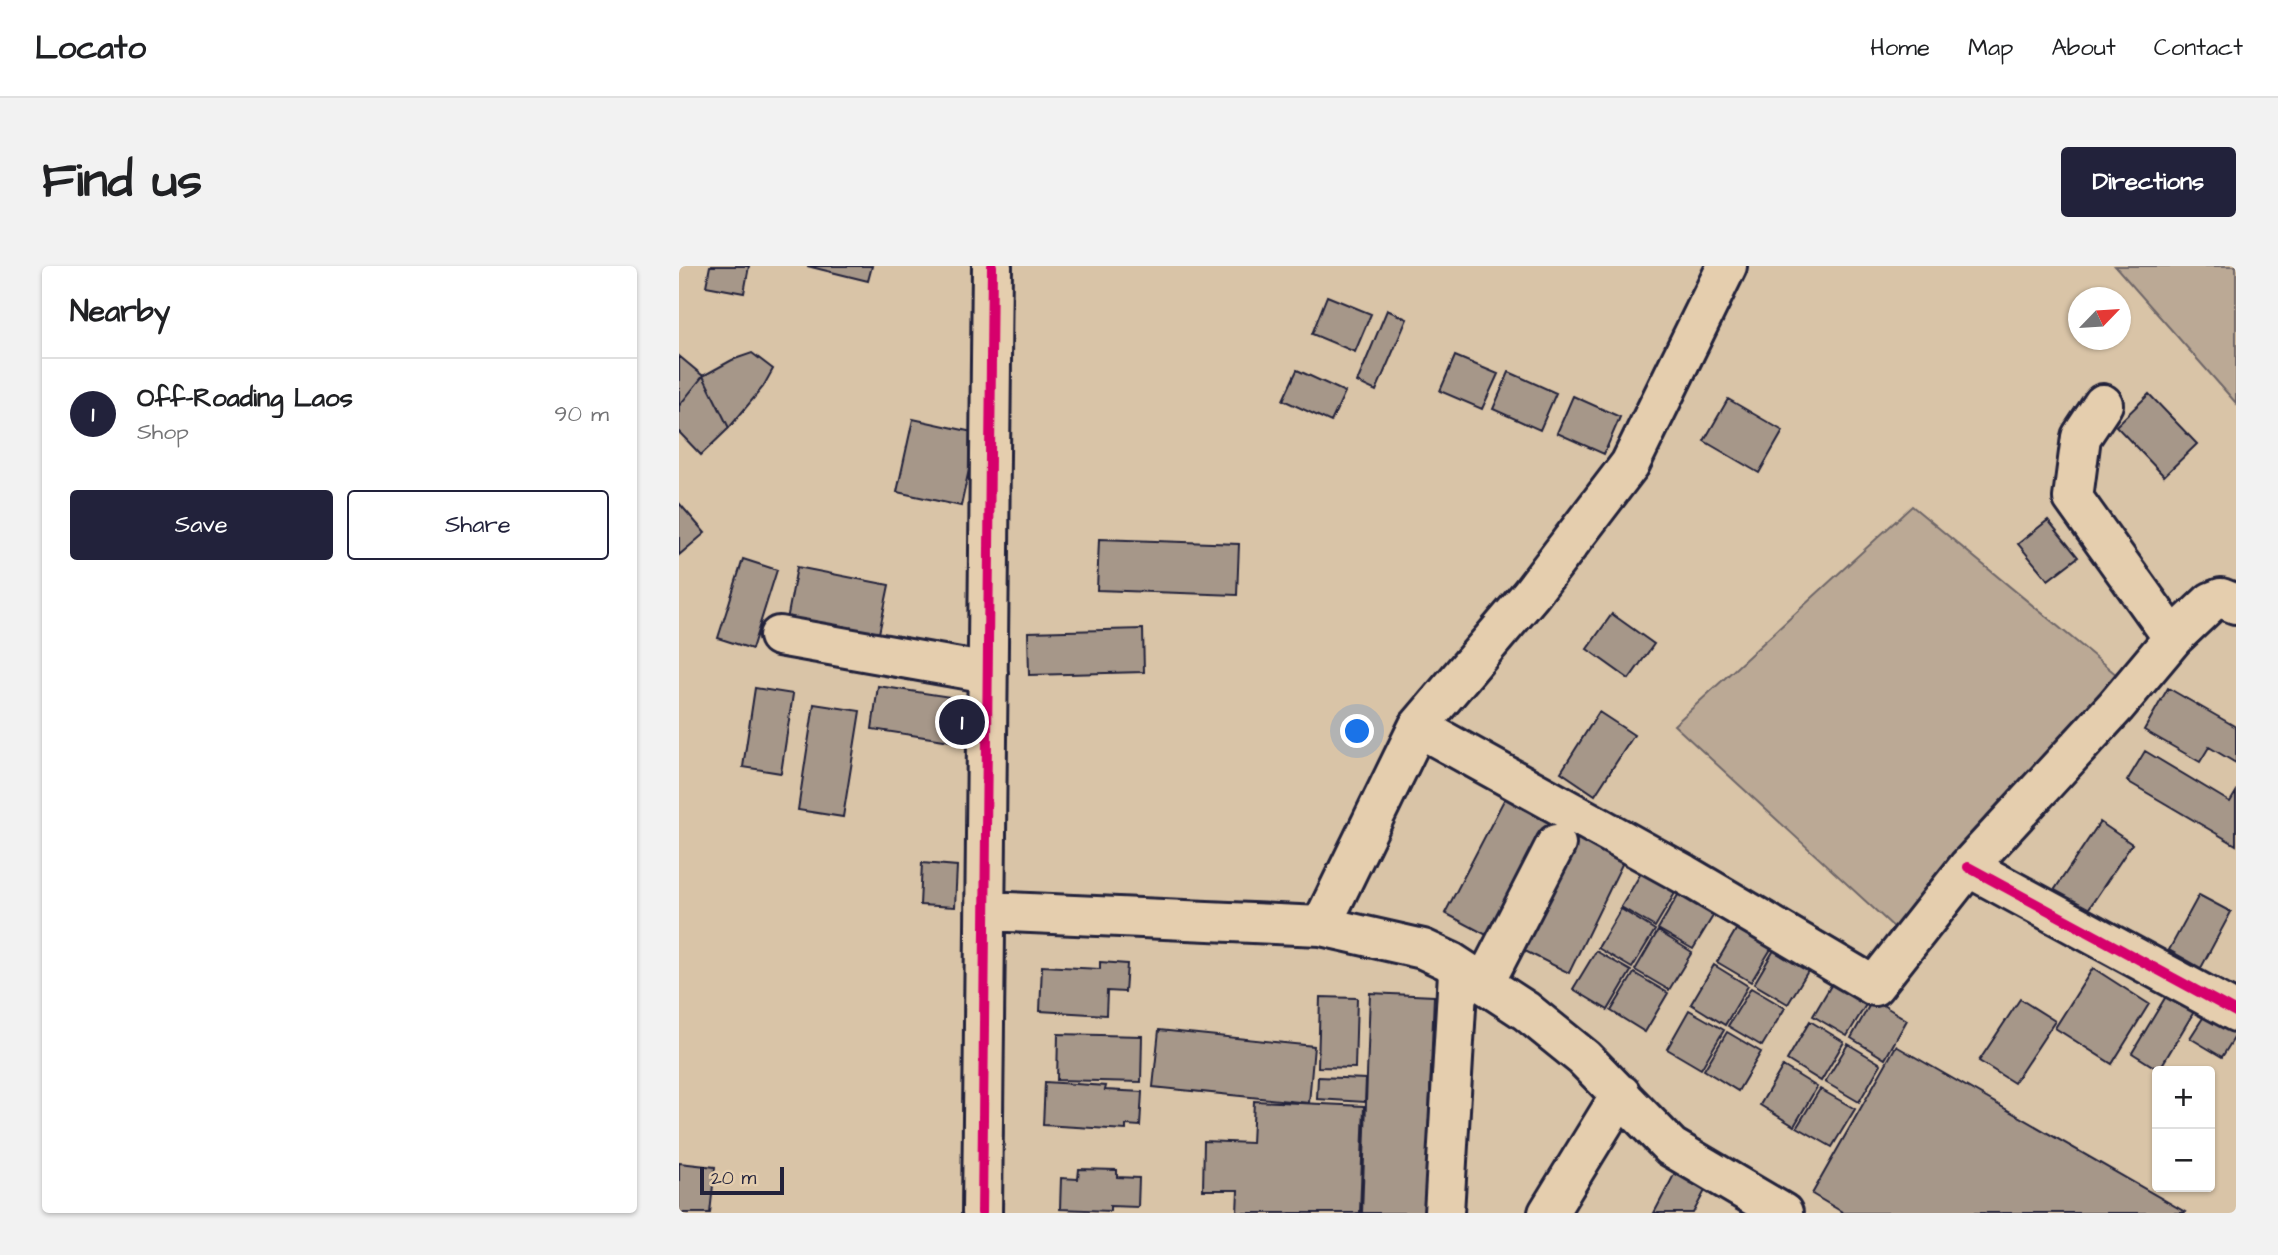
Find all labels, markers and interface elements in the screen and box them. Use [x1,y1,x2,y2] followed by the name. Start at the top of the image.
[35,25,146,71] text: Locato
[1870,31,1930,65] text: Home
[1968,31,2013,65] text: Map
[2051,31,2116,65] text: About
[2154,31,2243,65] text: Contact
[2061,147,2236,217] button: Directions
[42,148,202,216] text: Find us
[2068,287,2131,350] north arrow
[70,291,170,333] text: Nearby
[137,380,353,416] text: Off-Roading Laos
[92,398,94,430] text: 1
[554,398,609,430] text: 90 m
[137,416,189,448] text: Shop
[70,490,333,560] button: Save
[347,490,609,560] button: Share
[939,696,985,748] pin: 1
[1340,714,1374,748] your location
[2152,1066,2215,1192] map controls
[2152,1066,2215,1129] button: +
[2152,1129,2215,1192] button: −
[700,1164,784,1196] scale bar
[711,1165,756,1192] text: 20 m

